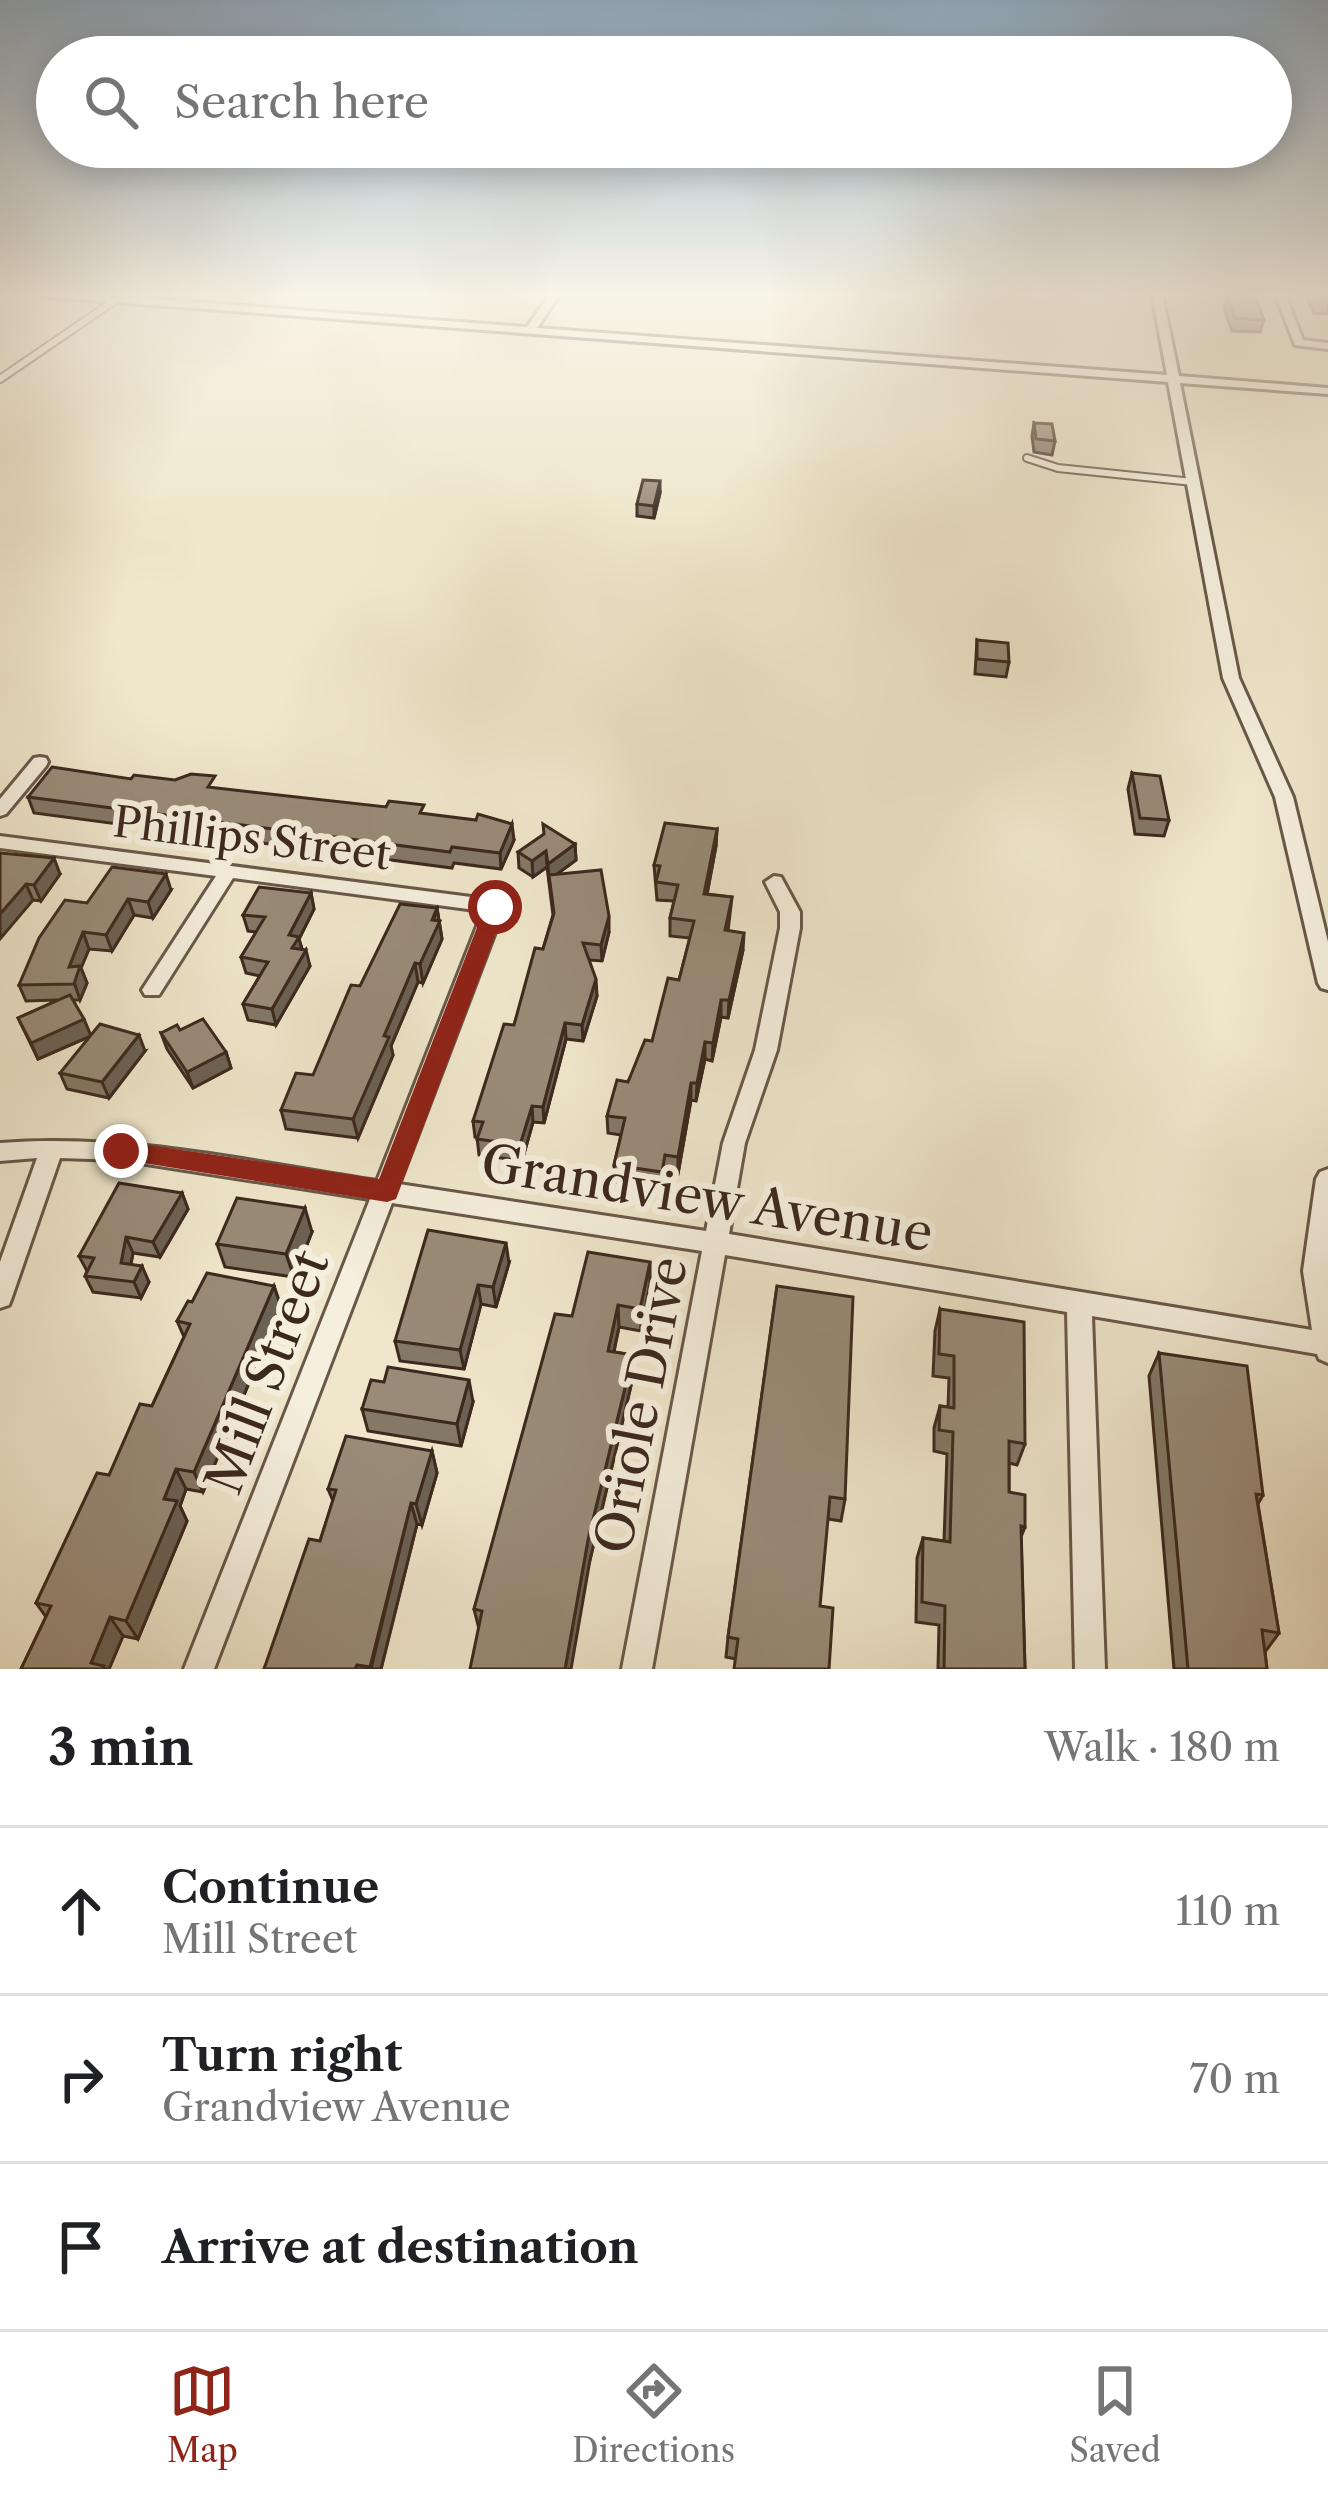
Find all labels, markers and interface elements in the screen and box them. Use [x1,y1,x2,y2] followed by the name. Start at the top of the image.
[36,36,1292,168] search box
[78,69,144,135] icon: search
[174,74,429,130] text: Search here
[110,795,394,881] street label: Phillips Street
[468,880,522,934] route start
[94,1124,148,1178] route end
[477,1132,937,1264] street label: Grandview Avenue
[192,1242,342,1502] street label: Mill Street
[582,1252,700,1558] street label: Oriole Drive
[48,1716,194,1778] text: 3 min
[1044,1723,1280,1771] text: Walk · 180 m
[162,1859,379,1915] text: Continue
[48,1878,114,1944] icon: ahead
[1176,1887,1280,1935] text: 110 m
[162,1915,357,1963] text: Mill Street
[162,2027,402,2083] text: Turn right
[48,2046,114,2112] icon: right
[1189,2055,1280,2103] text: 70 m
[162,2083,511,2131] text: Grandview Avenue
[48,2214,114,2280] icon: arrive
[162,2219,639,2275] text: Arrive at destination
[167,2358,238,2471] tab: Map
[572,2358,735,2471] tab: Directions
[1069,2358,1161,2471] tab: Saved

